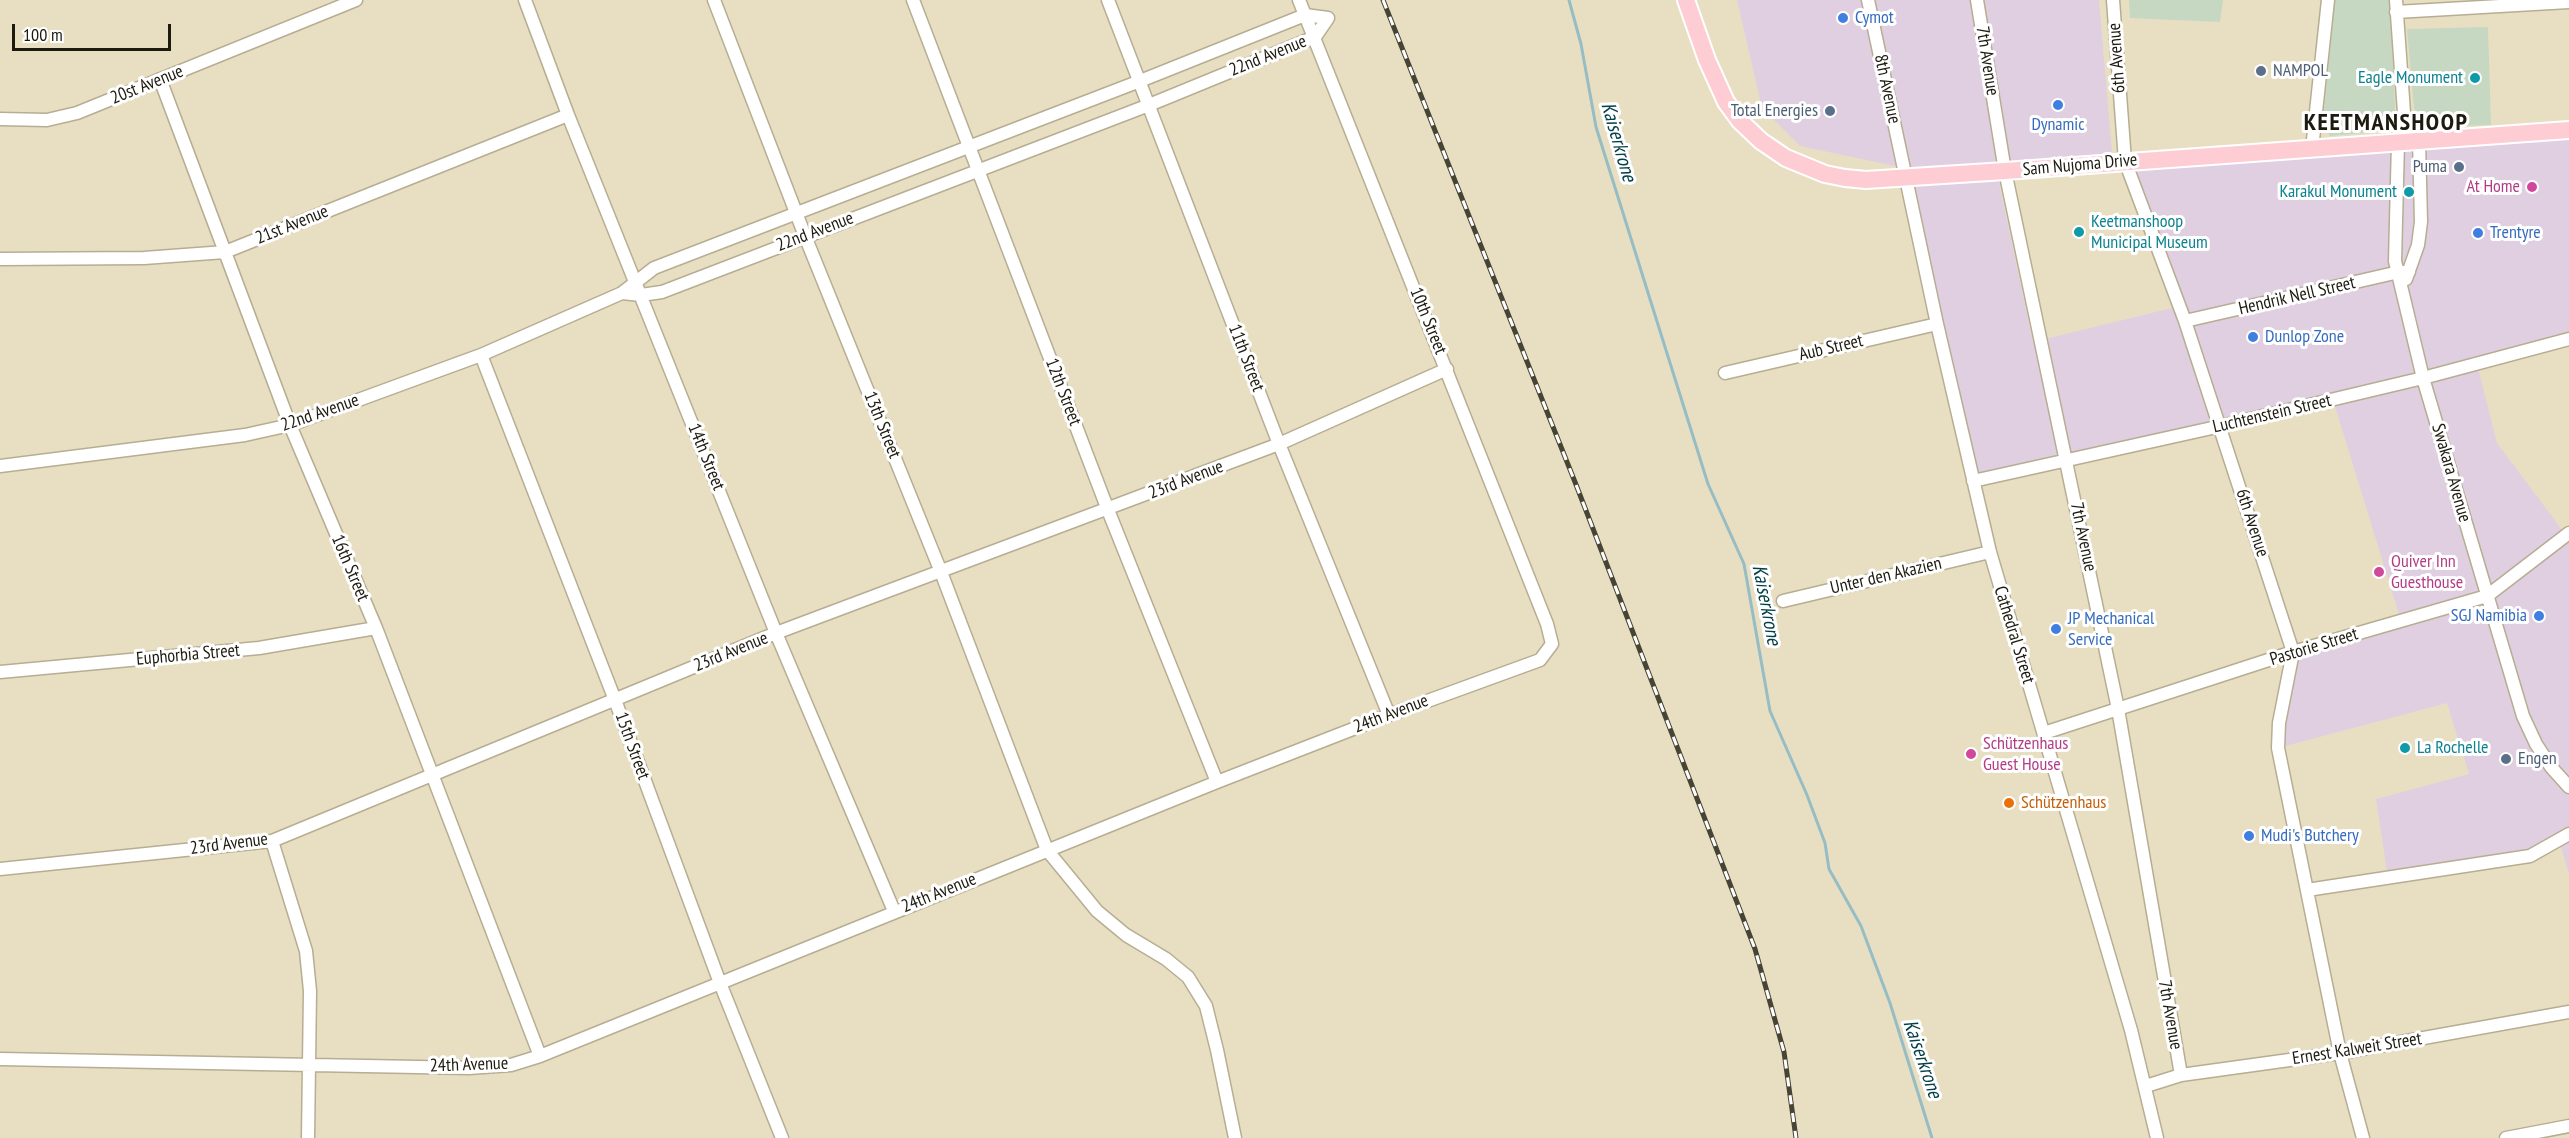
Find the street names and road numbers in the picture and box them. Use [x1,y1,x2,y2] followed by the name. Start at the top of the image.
[2104,22,2130,94] street label: 6th Avenue
[1971,25,2003,97] street label: 7th Avenue
[1226,31,1310,81] street label: 22nd Avenue
[1869,52,1905,126] street label: 8th Avenue
[107,61,187,109] street label: 20st Avenue
[2022,149,2138,181] street label: Sam Nujoma Drive
[252,201,332,249] street label: 21st Avenue
[773,207,857,257] street label: 22nd Avenue
[2237,272,2357,320] street label: Hendrik Nell Street
[1405,284,1451,358] street label: 10th Street
[1223,321,1269,395] street label: 11th Street
[1797,330,1865,366] street label: Aub Street
[1040,355,1086,429] street label: 12th Street
[859,388,905,462] street label: 13th Street
[278,390,362,436] street label: 22nd Avenue
[2211,390,2333,438] street label: Luchtenstein Street
[683,420,729,494] street label: 14th Street
[2427,421,2475,525] street label: Swakara Avenue
[1146,456,1226,504] street label: 23rd Avenue
[2231,486,2273,560] street label: 6th Avenue
[2065,500,2101,574] street label: 7th Avenue
[326,531,374,605] street label: 16th Street
[1828,553,1944,599] street label: Unter den Akazien
[1989,584,2039,686] street label: Cathedral Street
[2267,623,2361,671] street label: Pastorie Street
[691,627,771,677] street label: 23rd Avenue
[135,640,241,670] street label: Euphorbia Street
[1351,690,1431,738] street label: 24th Avenue
[610,709,654,783] street label: 15th Street
[189,829,269,859] street label: 23rd Avenue
[899,868,979,918] street label: 24th Avenue
[2153,979,2187,1051] street label: 7th Avenue
[2291,1028,2423,1070] street label: Ernest Kalweit Street
[429,1053,509,1077] street label: 24th Avenue

